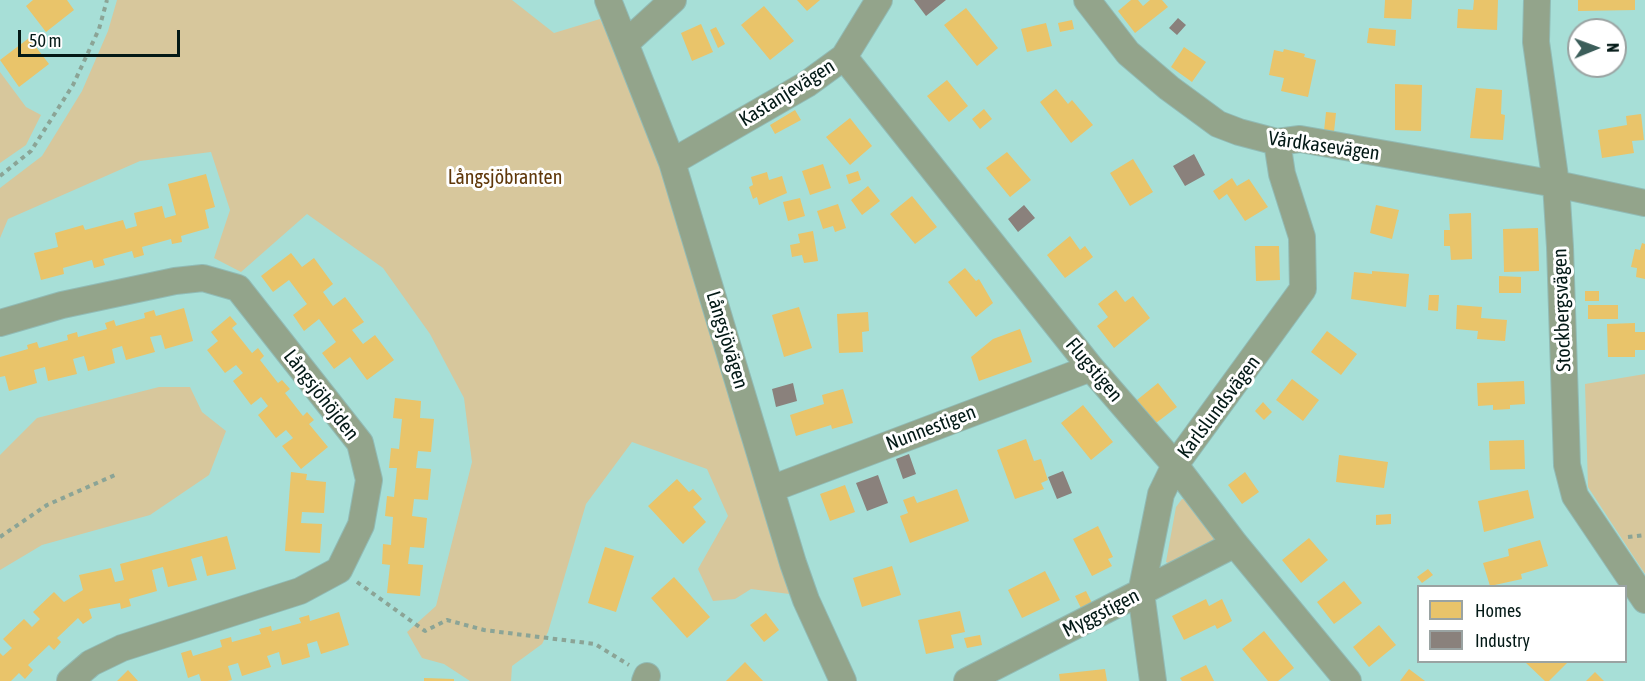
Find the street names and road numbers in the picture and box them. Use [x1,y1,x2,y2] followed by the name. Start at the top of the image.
[735,54,839,132] street label: Kastanjevägen
[1267,126,1381,166] street label: Vårdkasevägen
[1548,248,1576,372] street label: Stockbergsvägen
[701,288,753,392] street label: Långsjövägen
[1060,333,1128,407] street label: Flugstigen
[278,345,364,445] street label: Långsjöhöjden
[1173,351,1265,463] street label: Karlslundsvägen
[883,400,979,456] street label: Nunnestigen
[1059,584,1143,642] street label: Myggstigen

